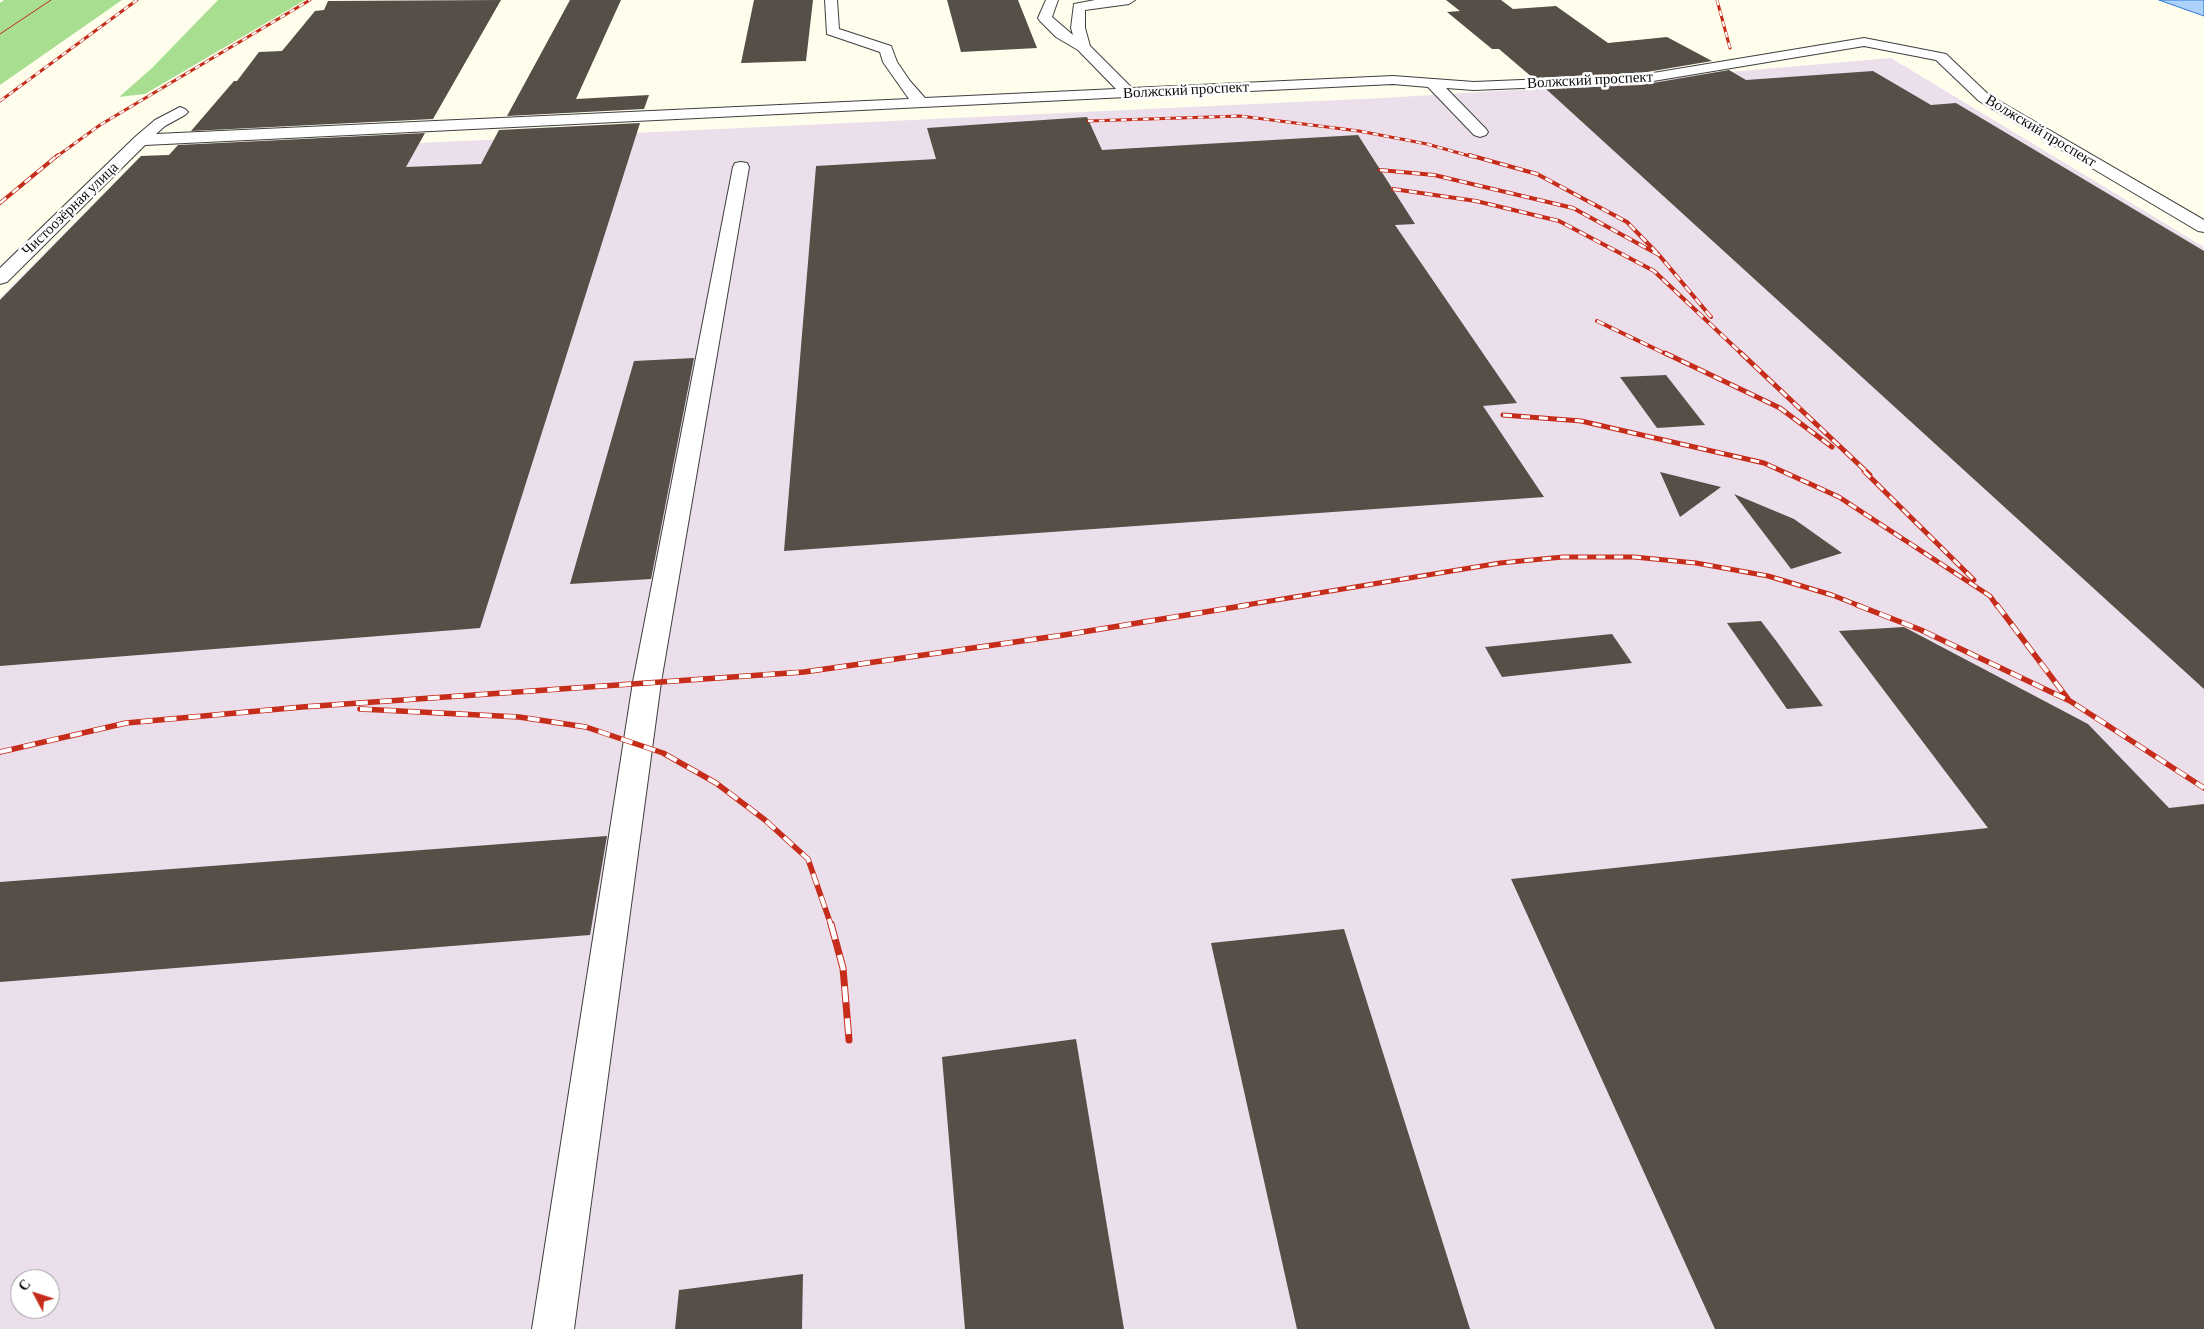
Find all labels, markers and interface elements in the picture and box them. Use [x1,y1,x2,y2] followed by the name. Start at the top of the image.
[1527,68,1653,92] street label: Волжский проспект
[1123,78,1249,102] street label: Волжский проспект
[1982,91,2100,171] street label: Волжский проспект
[18,158,122,260] street label: Чистоозёрная улица
[10,1269,60,1319] north arrow
[15,1276,34,1294] text: С

